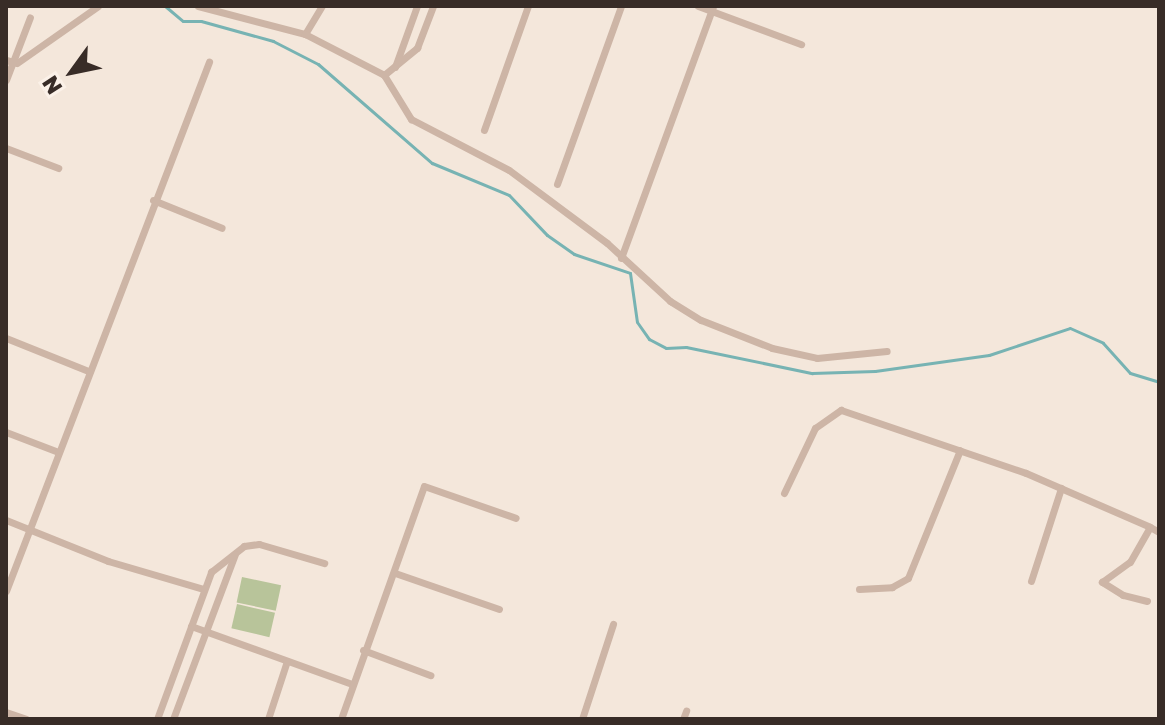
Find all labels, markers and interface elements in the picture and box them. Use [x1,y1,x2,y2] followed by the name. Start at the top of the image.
[32,32,112,112] north arrow
[36,71,67,100] text: N

